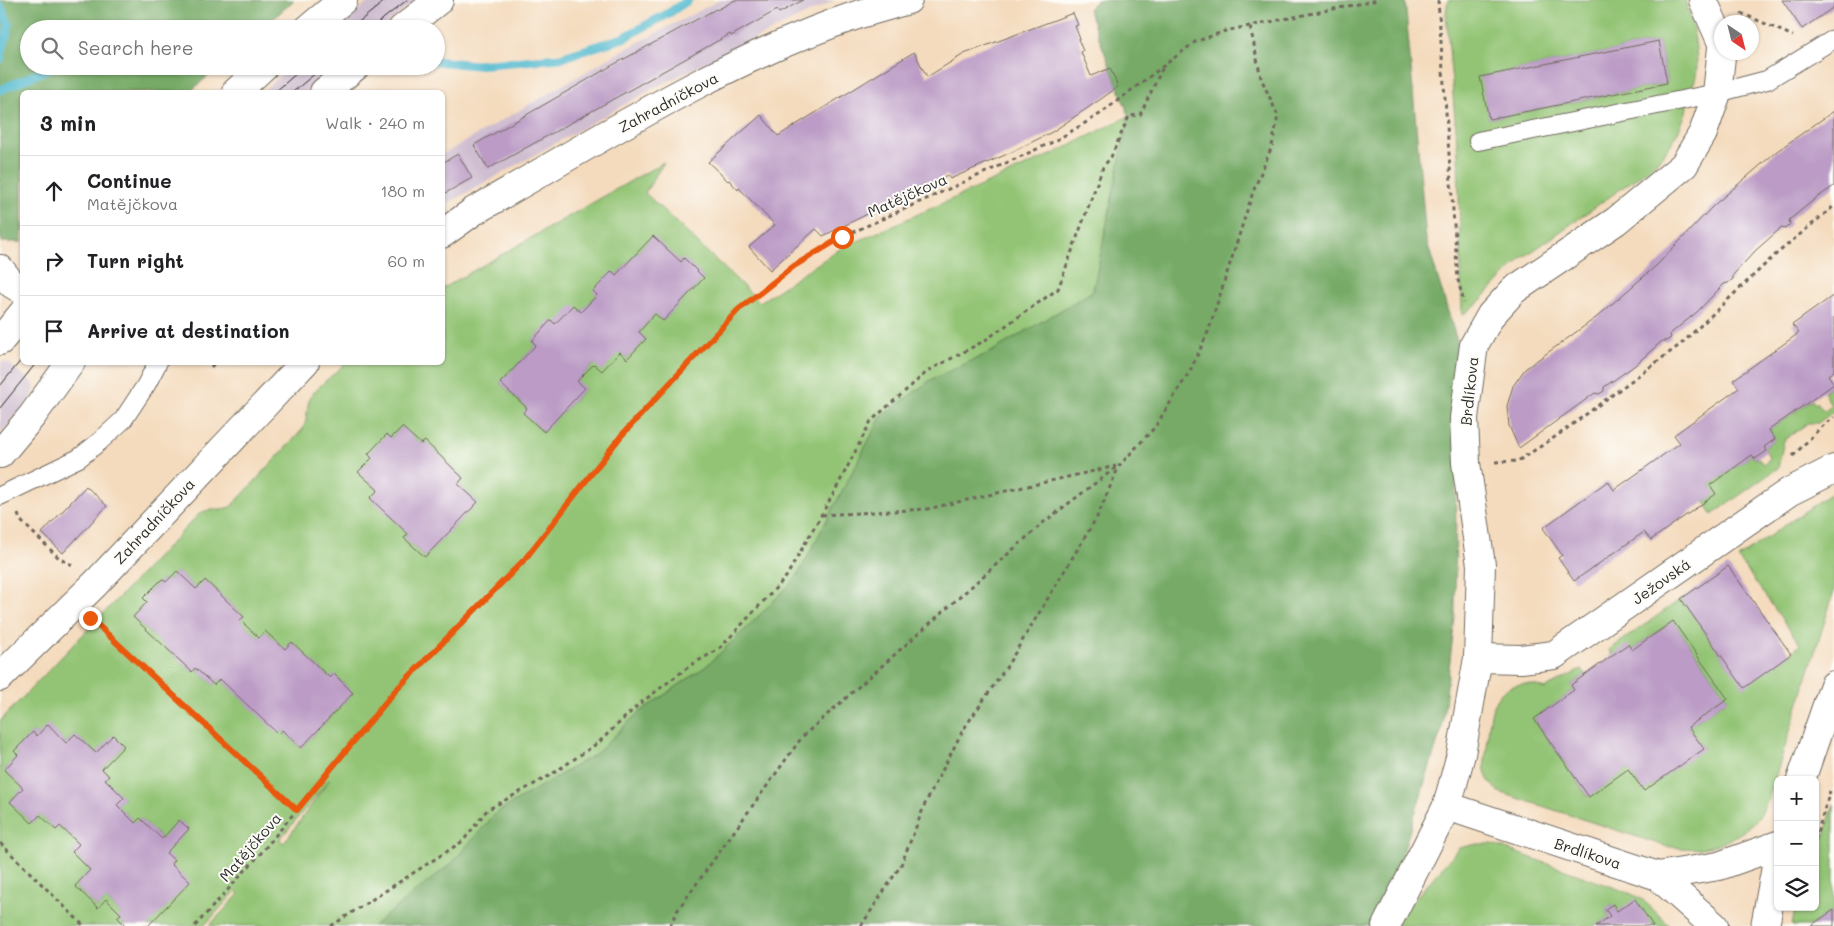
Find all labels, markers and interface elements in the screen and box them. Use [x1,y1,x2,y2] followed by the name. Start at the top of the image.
[1714,15,1759,60] north arrow
[20,20,445,75] search box
[38,34,66,62] icon: search
[78,35,194,60] text: Search here
[615,67,721,137] street label: Zahradníčkova
[40,109,96,136] text: 3 min
[325,112,425,133] text: Walk · 240 m
[87,168,172,193] text: Continue
[864,169,950,221] street label: Matějčkova
[40,177,68,205] icon: ahead
[380,180,425,201] text: 180 m
[87,193,178,214] text: Matějčkova
[831,226,854,249] route start
[40,247,68,275] icon: right
[87,248,184,273] text: Turn right
[388,250,425,271] text: 60 m
[40,317,68,345] icon: arrive
[87,318,290,343] text: Arrive at destination
[1455,356,1483,426] street label: Brdlíkova
[109,474,199,568] street label: Zahradníčkova
[1628,554,1694,608] street label: Ježovská
[79,607,102,630] route end
[1774,776,1819,911] map controls
[1774,776,1819,821] button: +
[215,808,285,886] street label: Matějčkova
[1774,821,1819,866] button: −
[1552,833,1624,873] street label: Brdlíkova
[1774,866,1819,911] button: layers

